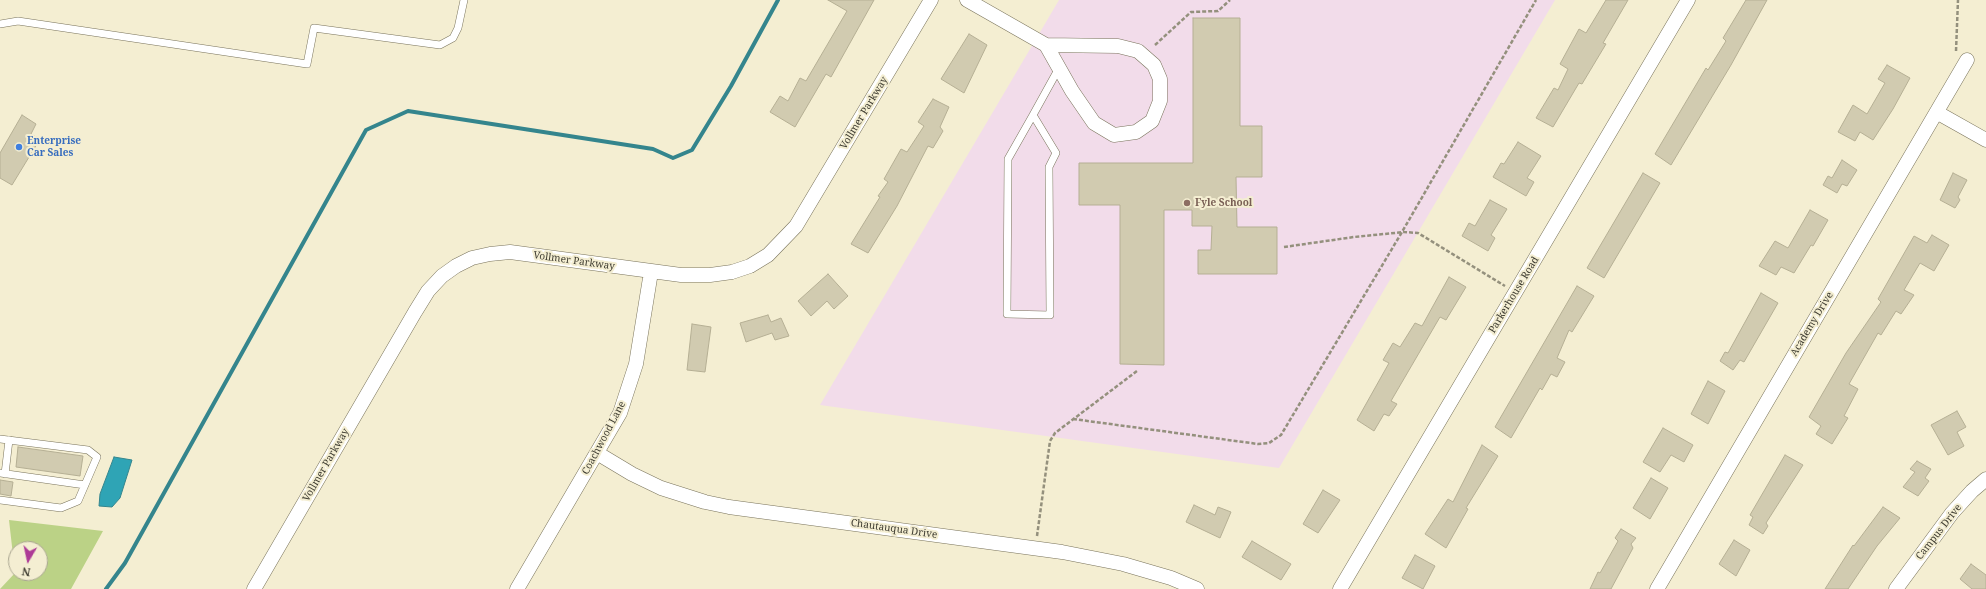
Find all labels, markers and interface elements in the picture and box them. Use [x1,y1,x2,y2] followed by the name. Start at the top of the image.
[838,75,890,151] street label: Vollmer Parkway
[27,135,81,158] place label: Enterprise Car Sales
[14,142,24,152] marker: Enterprise Car Sales
[1195,197,1252,209] place label: Fyle School
[1182,198,1192,208] marker: Fyle School
[532,249,616,273] street label: Vollmer Parkway
[1486,255,1542,335] street label: Parkerhouse Road
[1788,290,1836,358] street label: Academy Drive
[580,399,628,477] street label: Coachwood Lane
[300,426,352,504] street label: Vollmer Parkway
[1914,502,1964,562] street label: Campus Drive
[850,517,938,541] street label: Chautauqua Drive
[8,541,48,581] north arrow
[21,564,32,580] text: N

